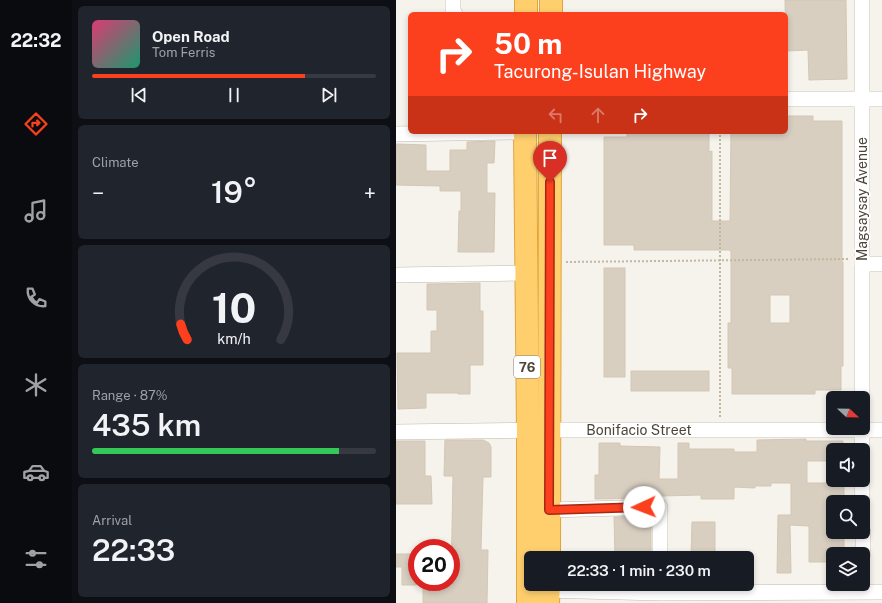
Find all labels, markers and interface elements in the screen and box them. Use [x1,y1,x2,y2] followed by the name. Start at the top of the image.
[494,27,562,60] text: 50 m
[152,28,230,45] text: Open Road
[428,28,480,80] icon: right
[10,30,62,51] text: 22:32
[152,45,215,60] text: Tom Ferris
[494,61,706,82] text: Tacurong-Isulan Highway
[128,84,150,106] icon: previous
[223,84,245,106] icon: pause
[318,84,340,106] icon: next
[545,104,567,126] icon: left
[587,104,609,126] icon: ahead
[629,104,651,126] icon: right
[22,110,50,138] icon: directions
[854,137,870,261] street label: Magsaysay Avenue
[533,141,567,182] pin
[539,147,561,169] icon: arrive
[92,155,139,170] text: Climate
[211,174,257,210] text: 19°
[92,180,104,206] text: −
[364,180,376,206] text: +
[22,197,50,225] icon: music
[212,282,256,331] text: 10
[22,284,50,312] icon: phone
[217,329,251,346] text: km/h
[514,356,540,378] road number: 76
[22,371,50,399] icon: climate
[92,388,167,403] text: Range · 87%
[826,391,870,435] north arrow
[826,391,870,591] map controls
[92,407,201,443] text: 435 km
[586,422,692,438] street label: Bonifacio Street
[826,443,870,487] button: sound
[22,458,50,486] icon: car
[623,486,665,528] position arrow
[826,495,870,539] button: search
[92,513,132,528] text: Arrival
[92,532,175,568] text: 22:33
[408,539,460,591] speed limit sign: 20
[22,545,50,573] icon: filters
[826,547,870,591] button: layers
[567,562,711,579] text: 22:33 · 1 min · 230 m

